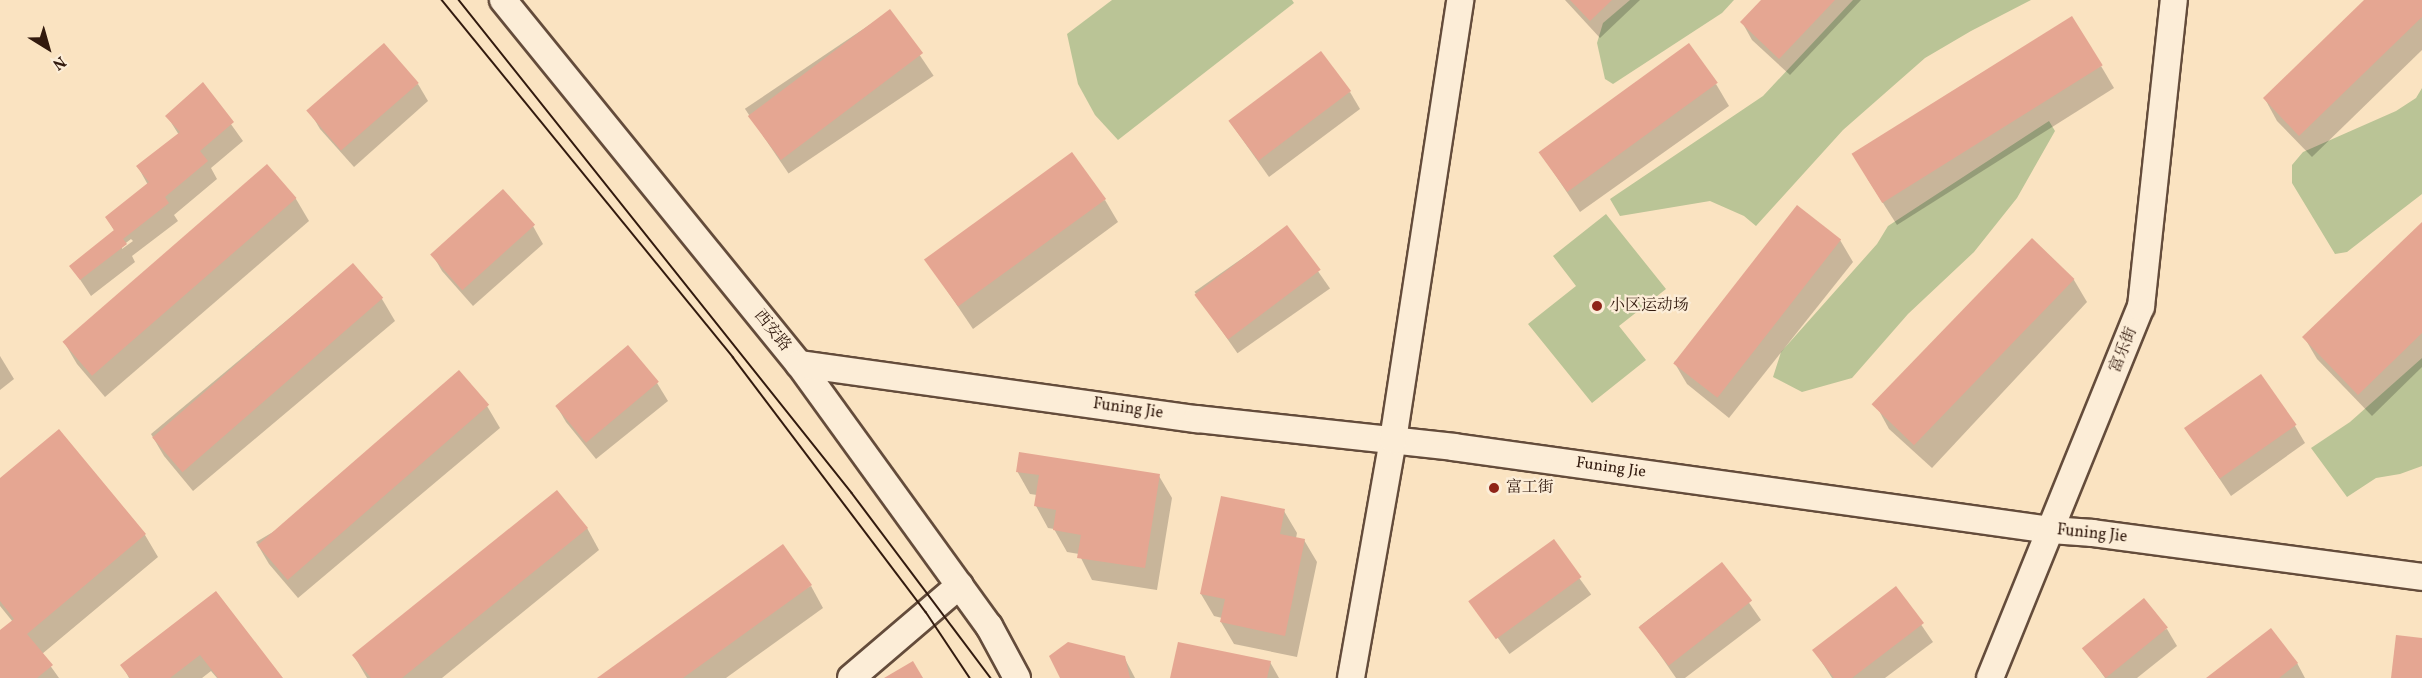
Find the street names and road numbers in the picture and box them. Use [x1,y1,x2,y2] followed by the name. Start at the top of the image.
[749,306,795,356] street label: 西安路
[2106,324,2142,376] street label: 富乐街
[1092,395,1164,423] street label: Funing Jie
[1575,454,1647,482] street label: Funing Jie
[2056,521,2128,547] street label: Funing Jie

